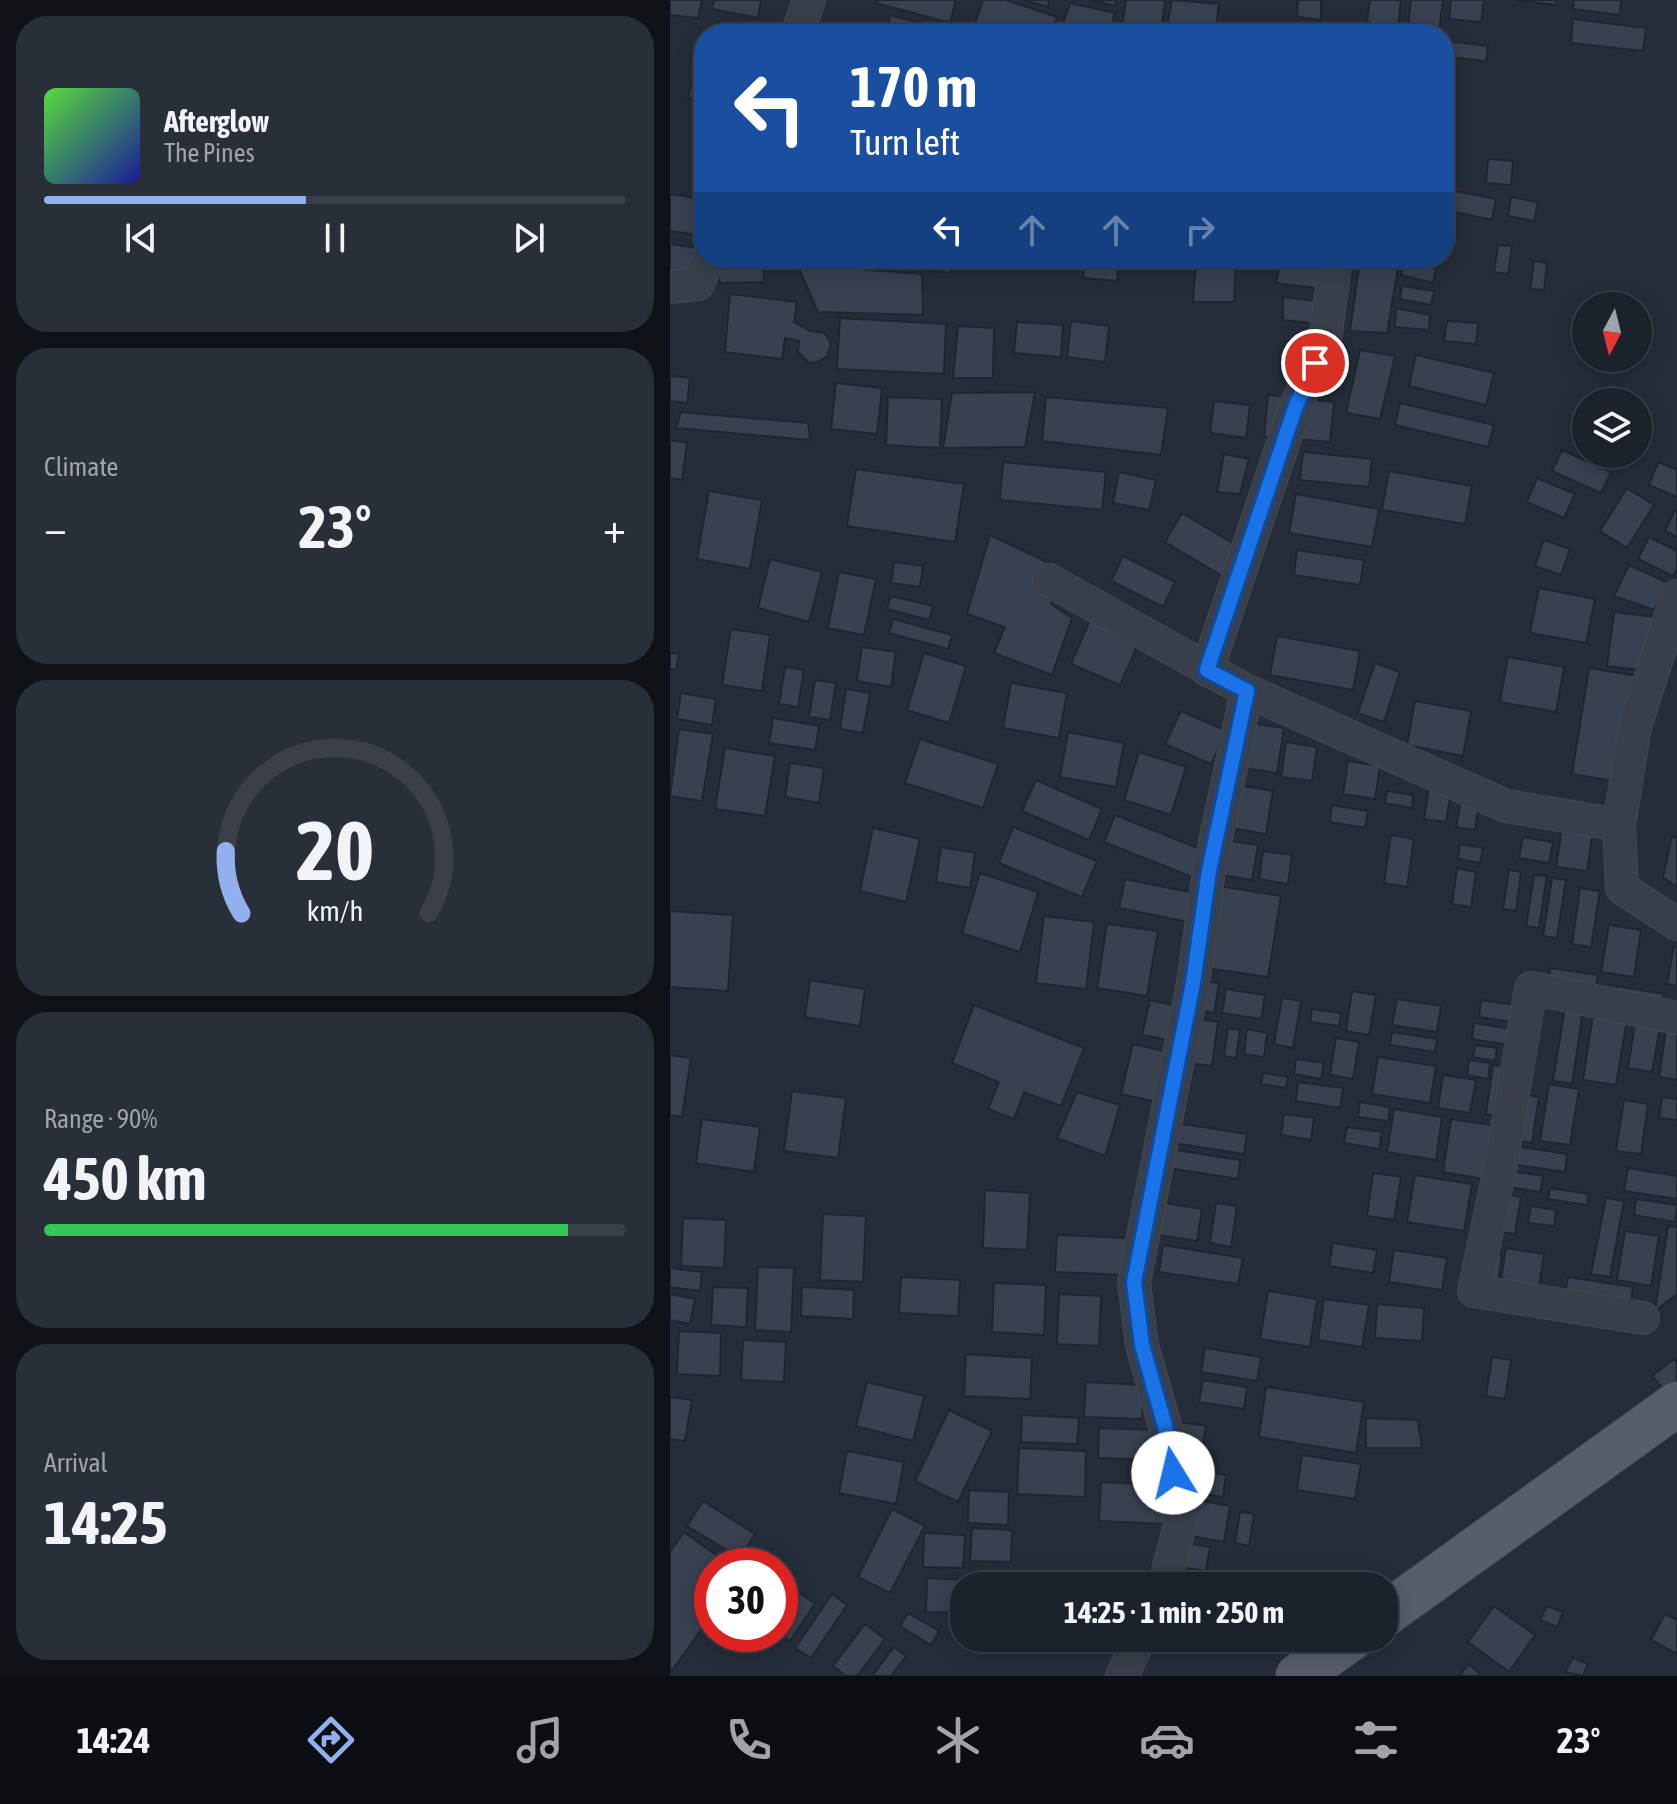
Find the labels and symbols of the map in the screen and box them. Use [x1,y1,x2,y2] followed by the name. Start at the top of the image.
[1572,292,1652,372] north arrow
[1281,329,1349,397] pin
[1131,1431,1215,1515] position arrow
[694,1548,798,1652] speed limit sign: 30

